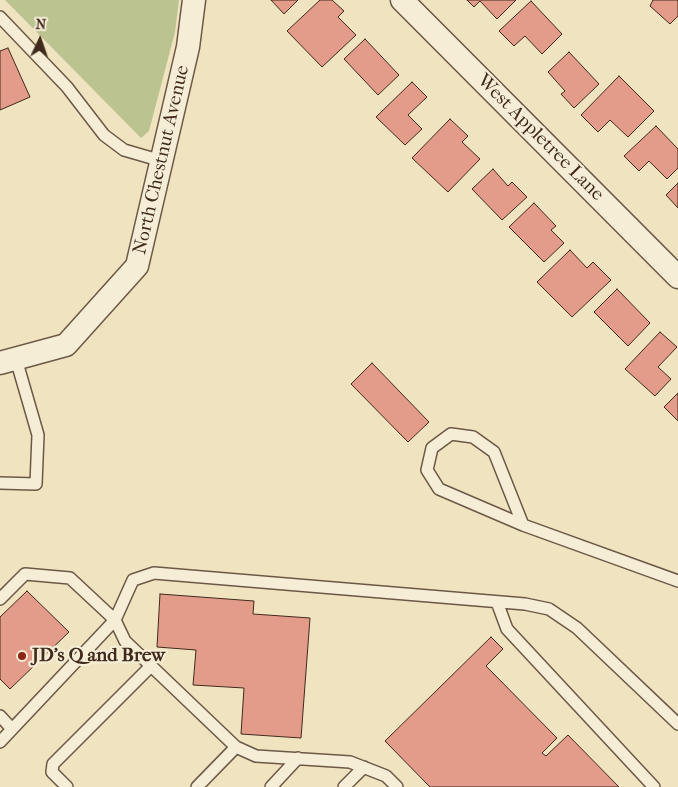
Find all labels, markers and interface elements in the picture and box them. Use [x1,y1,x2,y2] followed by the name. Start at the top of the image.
[15,15,65,65] north arrow
[35,16,47,33] text: N
[129,63,195,257] street label: North Chestnut Avenue
[472,70,608,206] street label: West Appletree Lane
[32,645,165,667] place label: JD's Q and Brew
[16,650,28,662] marker: JD's Q and Brew

